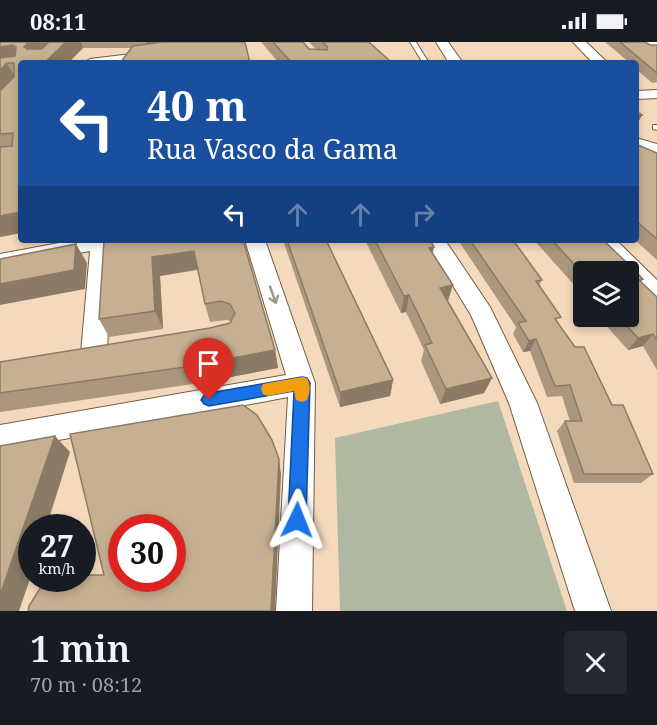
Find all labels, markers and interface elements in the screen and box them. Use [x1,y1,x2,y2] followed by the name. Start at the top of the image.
[30,6,86,36] text: 08:11
[147,76,247,133] text: 40 m
[48,84,126,162] icon: left
[147,130,398,167] text: Rua Vasco da Gama
[218,198,251,231] icon: left
[281,198,314,231] icon: ahead
[344,198,377,231] icon: ahead
[407,198,440,231] icon: right
[573,261,639,327] map controls
[573,261,639,327] button: layers
[269,285,280,304] one-way arrow
[183,338,234,400] pin
[192,347,225,380] icon: arrive
[265,488,329,552] position arrow
[108,514,186,592] speed limit sign: 30
[40,525,74,566] text: 27
[39,558,75,578] text: km/h
[30,624,131,673] text: 1 min
[564,631,627,694] button: close
[30,671,142,698] text: 70 m · 08:12

